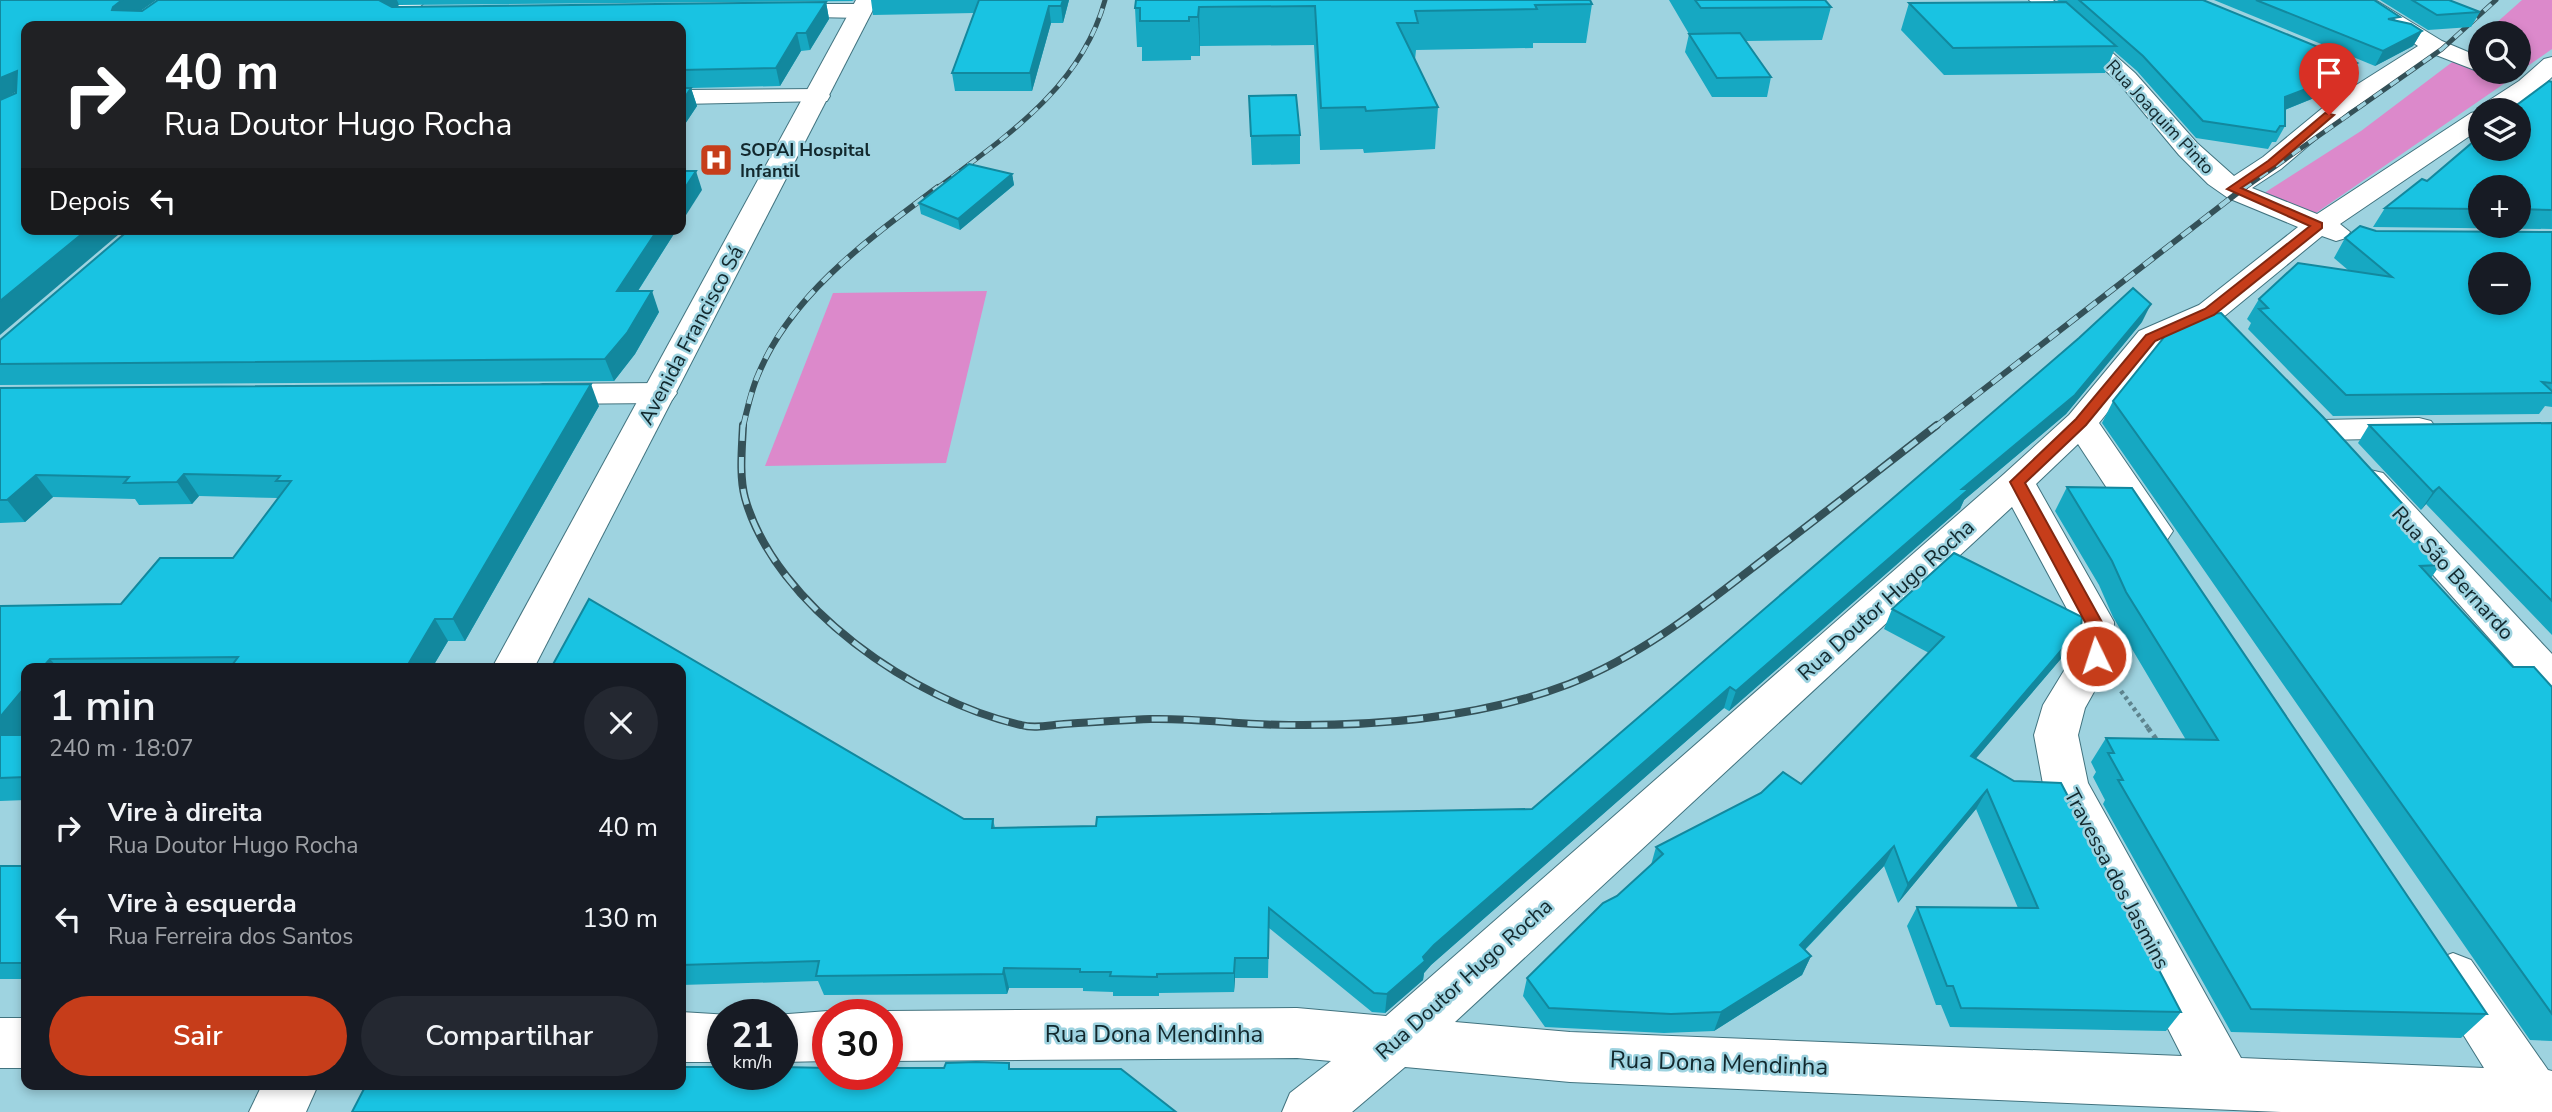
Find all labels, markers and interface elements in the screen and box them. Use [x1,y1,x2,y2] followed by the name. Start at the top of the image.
[2468,21,2531,315] map controls
[2468,21,2531,84] button: search
[164,39,279,106] text: 40 m
[2299,43,2359,115] pin
[49,49,140,140] icon: right
[2310,54,2348,92] icon: arrive
[2101,55,2219,179] street label: Rua Joaquim Pinto
[2468,98,2531,161] button: layers
[164,103,512,146] text: Rua Doutor Hugo Rocha
[740,138,870,183] place label: SOPAI Hospital Infantil
[697,141,735,179] hospital icon: SOPAI Hospital Infantil
[2468,175,2531,238] button: +
[144,182,182,220] icon: left
[49,184,130,219] text: Depois
[632,240,750,430] street label: Avenida Francisco Sá
[2468,252,2531,315] button: −
[2385,500,2521,646] street label: Rua São Bernardo
[1792,513,1980,687] street label: Rua Doutor Hugo Rocha
[2059,619,2133,693] position arrow
[49,678,156,735] text: 1 min
[584,686,658,760] button: close
[49,733,194,764] text: 240 m · 18:07
[2058,784,2176,974] street label: Travessa dos Jasmins
[108,795,263,830] text: Vire à direita
[49,809,87,847] icon: right
[598,810,658,845] text: 40 m
[108,830,358,861] text: Rua Doutor Hugo Rocha
[108,886,297,921] text: Vire à esquerda
[1370,892,1558,1066] street label: Rua Doutor Hugo Rocha
[49,900,87,938] icon: left
[582,901,658,936] text: 130 m
[108,921,353,952] text: Rua Ferreira dos Santos
[49,996,347,1076] button: Sair
[361,996,658,1076] button: Compartilhar
[812,999,903,1090] speed limit sign: 30
[731,1012,774,1059] text: 21
[1045,1018,1263,1050] street label: Rua Dona Mendinha
[1609,1043,1829,1083] street label: Rua Dona Mendinha
[733,1050,772,1074] text: km/h

